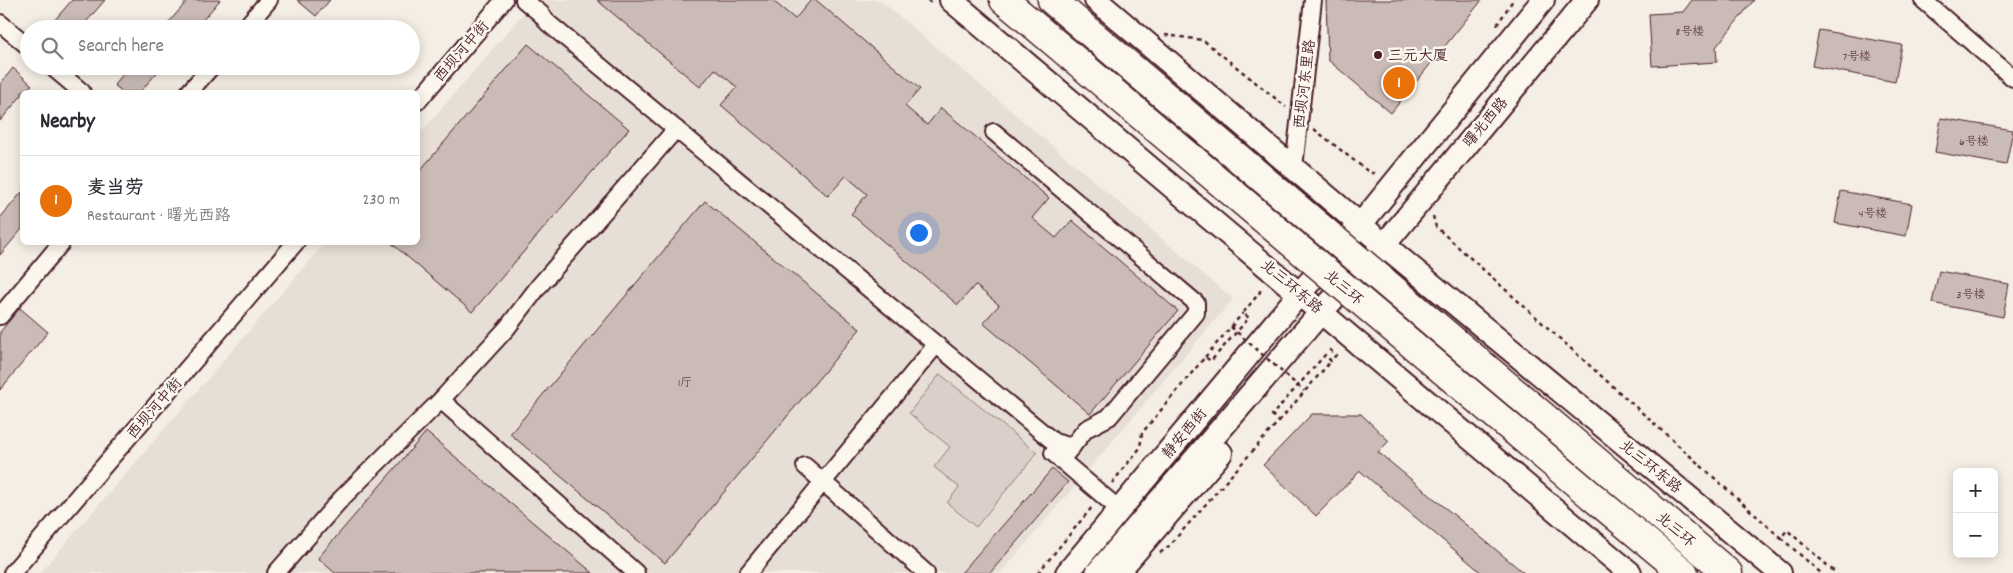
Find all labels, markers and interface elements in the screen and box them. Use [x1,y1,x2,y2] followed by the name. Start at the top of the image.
[430,17,495,88] street label: 西坝河中街
[20,20,420,75] search box
[1676,24,1704,41] house number: 8号楼
[38,34,66,62] icon: search
[78,34,164,61] text: Search here
[1290,38,1322,130] street label: 西坝河东里路
[1388,46,1448,68] place label: 三元大厦
[1372,49,1384,61] marker: 三元大厦
[1843,49,1871,66] house number: 7号楼
[1383,64,1415,102] pin: 1
[1459,93,1514,153] street label: 曙光西路
[40,108,95,138] text: Nearby
[1959,134,1989,151] house number: 6号楼
[87,176,144,203] text: 麦当劳
[54,189,58,212] text: 1
[363,189,400,212] text: 230 m
[87,205,231,228] text: Restaurant · 曙光西路
[1859,206,1887,223] house number: 4号楼
[906,220,932,246] your location
[1255,255,1327,320] street label: 北三环东路
[1318,266,1367,311] street label: 北三环
[1956,287,1986,304] house number: 3号楼
[123,374,188,445] street label: 西坝河中街
[678,375,692,392] house number: 1厅
[1158,404,1213,464] street label: 静安西街
[1614,435,1686,500] street label: 北三环东路
[1953,468,1998,558] map controls
[1953,468,1998,513] button: +
[1650,508,1699,553] street label: 北三环
[1953,513,1998,558] button: −

